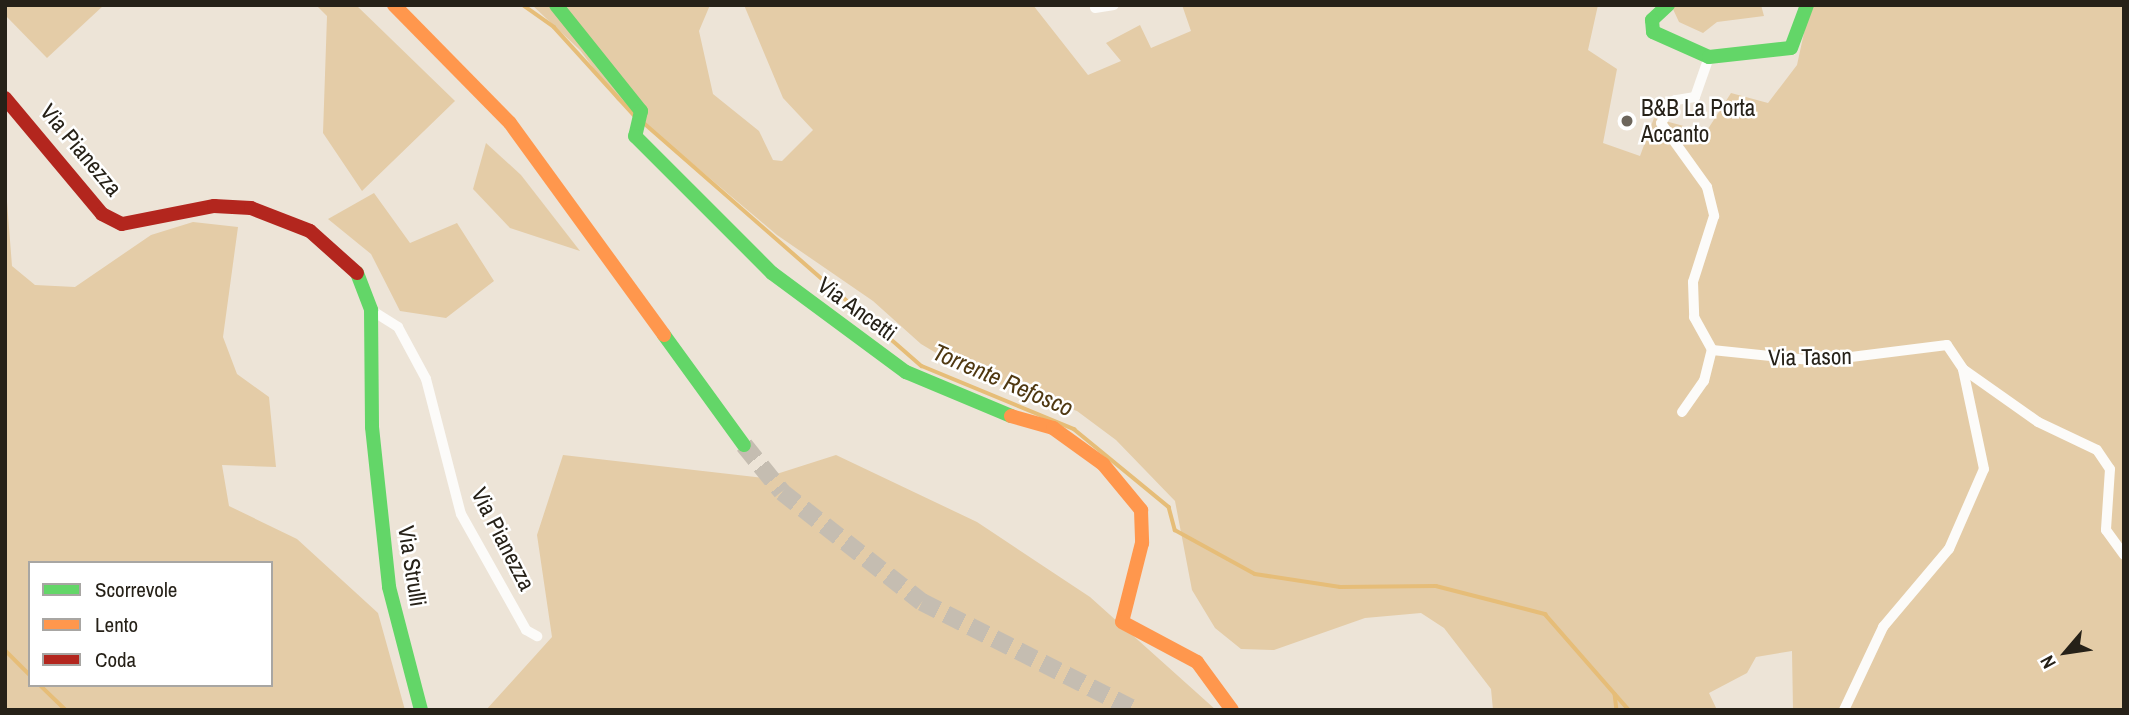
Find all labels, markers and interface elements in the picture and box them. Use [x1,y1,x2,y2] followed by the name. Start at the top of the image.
[1641,94,1755,148] place label: B&B La Porta Accanto
[34,98,128,202] street label: Via Pianezza
[1619,113,1635,129] marker: B&B La Porta Accanto
[812,271,902,347] street label: Via Ancetti
[929,338,1077,422] water label: Torrente Refosco
[1768,342,1852,372] street label: Via Tason
[465,483,541,595] street label: Via Pianezza
[392,524,432,608] street label: Via Strulli
[28,561,273,687] legend
[95,575,177,604] text: Scorrevole
[95,610,138,639] text: Lento
[2031,617,2101,687] north arrow
[95,645,136,674] text: Coda
[2034,651,2062,673] text: N

